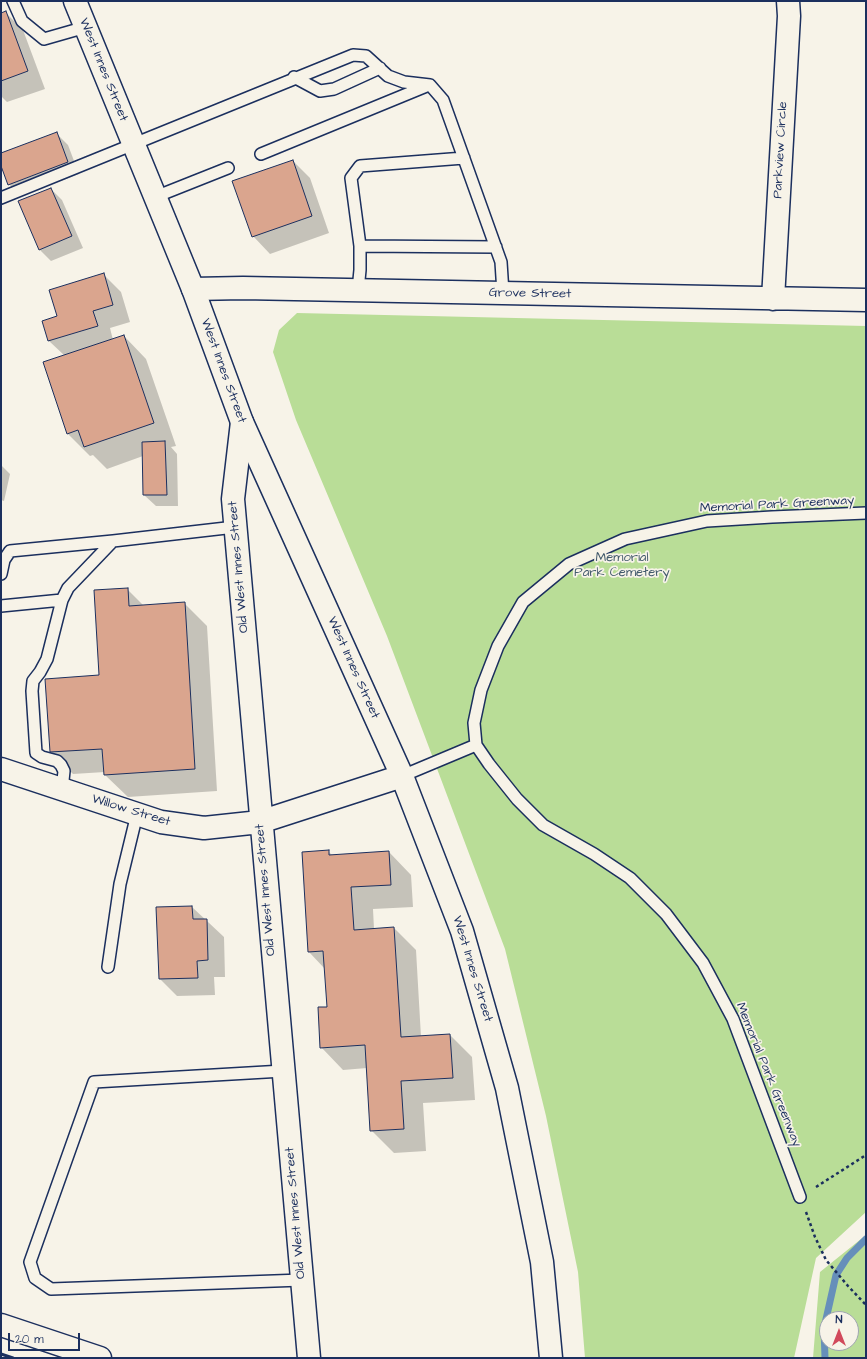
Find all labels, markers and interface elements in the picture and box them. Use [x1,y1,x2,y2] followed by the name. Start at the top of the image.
[75,16,131,124] street label: West Innes Street
[771,101,791,199] street label: Parkview Circle
[489,285,571,303] street label: Grove Street
[197,317,249,425] street label: West Innes Street
[699,493,855,517] street label: Memorial Park Greenway
[225,500,253,634] street label: Old West Innes Street
[574,550,670,581] park label: Memorial Park Cemetery
[323,615,383,721] street label: West Innes Street
[90,792,172,830] street label: Willow Street
[252,823,280,957] street label: Old West Innes Street
[448,914,496,1024] street label: West Innes Street
[732,1000,804,1150] street label: Memorial Park Greenway
[282,1146,310,1280] street label: Old West Innes Street
[819,1311,859,1351] north arrow
[836,1312,842,1327] text: N
[10,1325,82,1351] scale bar
[15,1331,44,1348] text: 20 m

